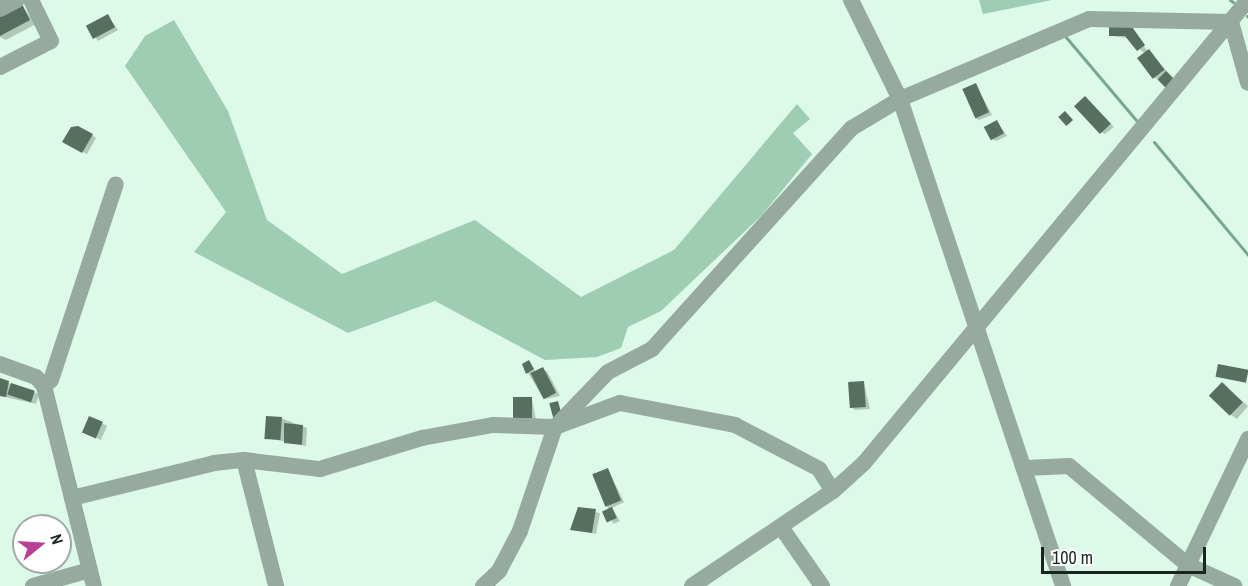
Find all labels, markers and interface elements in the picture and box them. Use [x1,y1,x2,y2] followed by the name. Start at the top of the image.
[12,514,72,574] north arrow
[45,531,69,547] text: N
[1044,535,1209,573] scale bar
[1052,545,1093,570] text: 100 m

